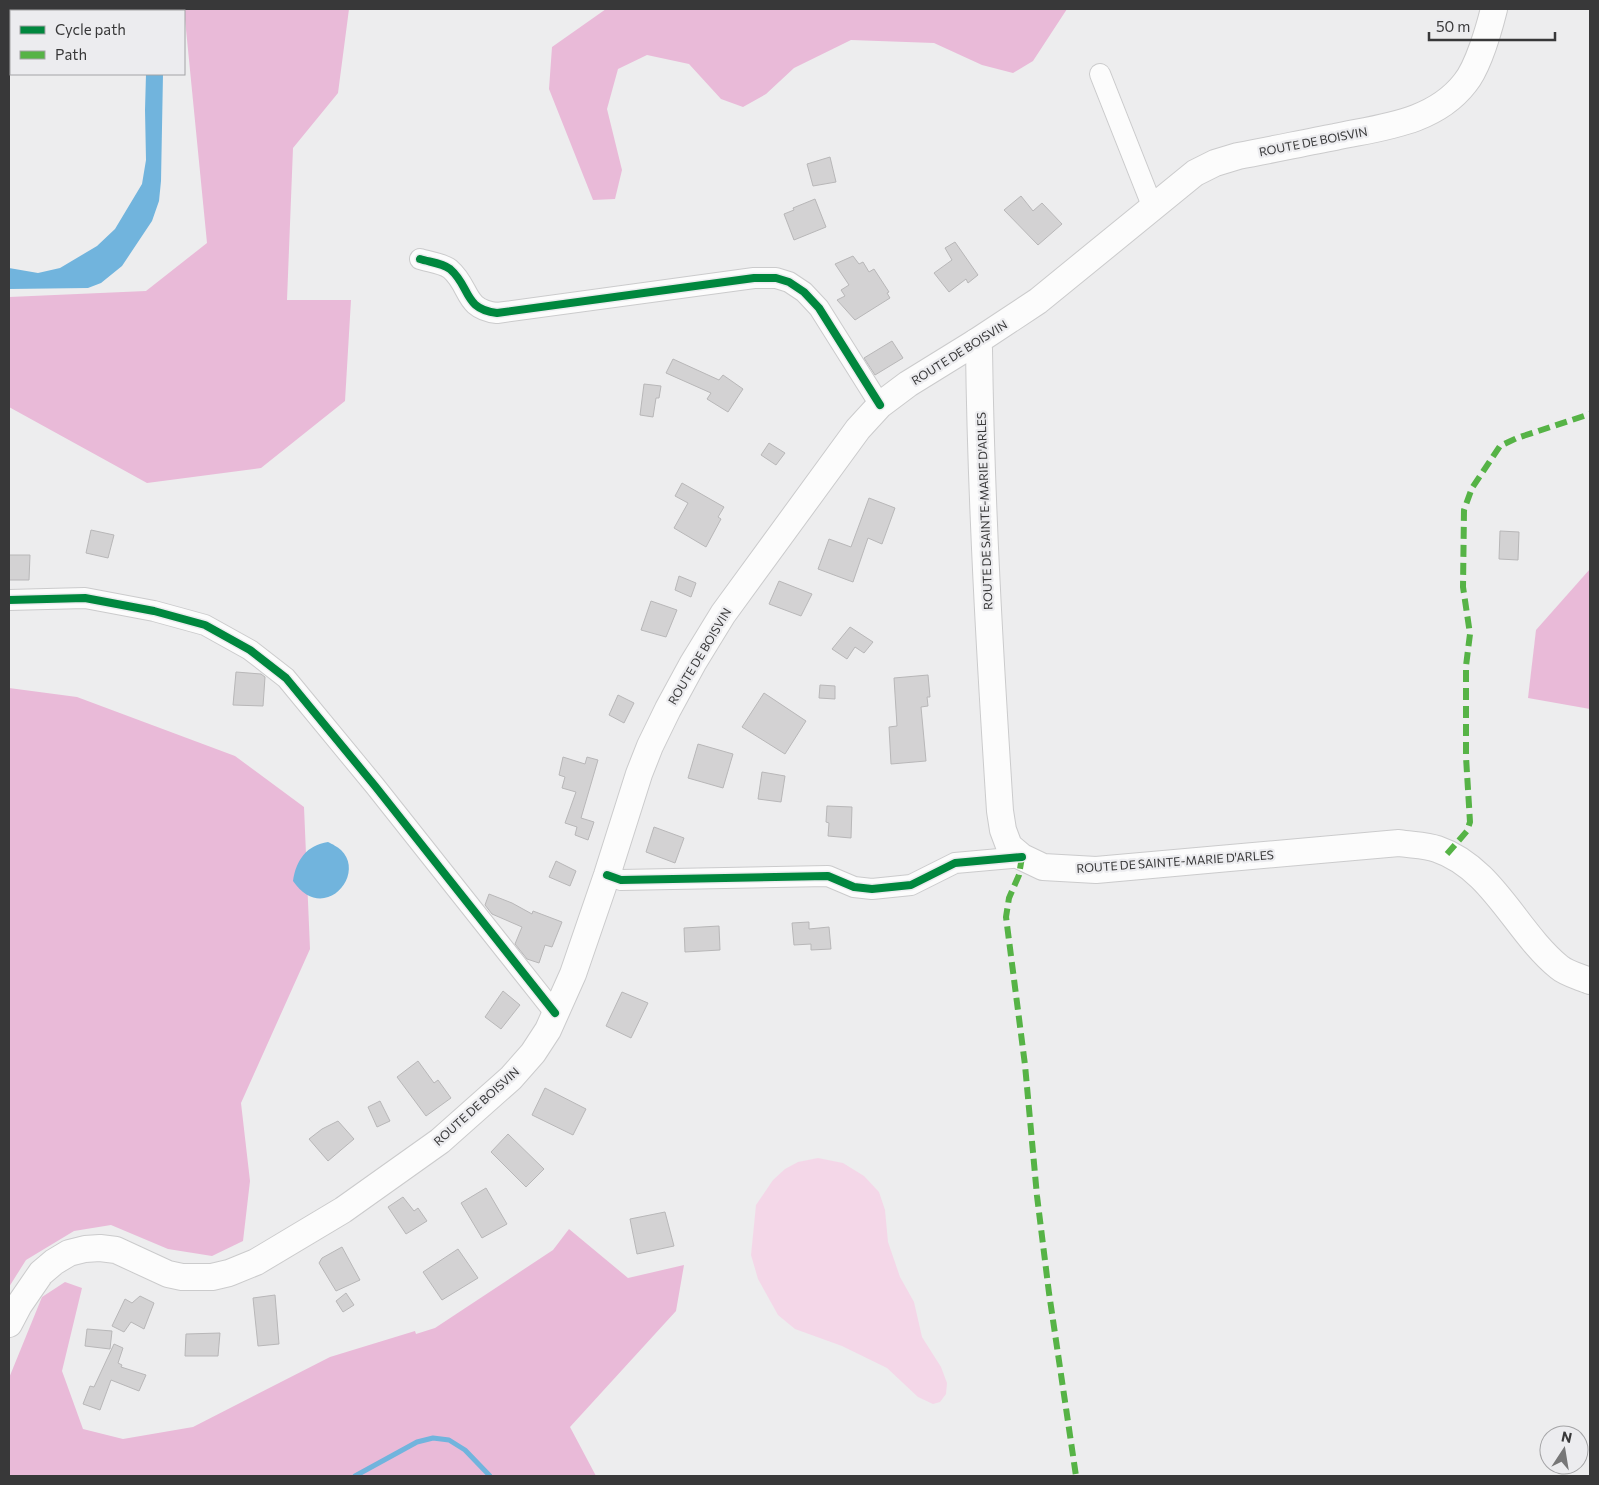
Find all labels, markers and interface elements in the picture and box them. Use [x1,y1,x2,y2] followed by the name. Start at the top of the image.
[10,10,185,75] legend
[1429,10,1555,42] scale bar
[1436,17,1470,35] text: 50 m
[55,20,126,38] text: Cycle path
[55,45,87,63] text: Path
[1258,124,1368,158] street label: ROUTE DE BOISVIN
[909,317,1009,387] street label: ROUTE DE BOISVIN
[974,412,994,610] street label: ROUTE DE SAINTE-MARIE D'ARLES
[665,605,733,707] street label: ROUTE DE BOISVIN
[1076,847,1274,875] street label: ROUTE DE SAINTE-MARIE D'ARLES
[430,1064,522,1148] street label: ROUTE DE BOISVIN
[1539,1425,1589,1475] north arrow
[1560,1427,1574,1446] text: N

